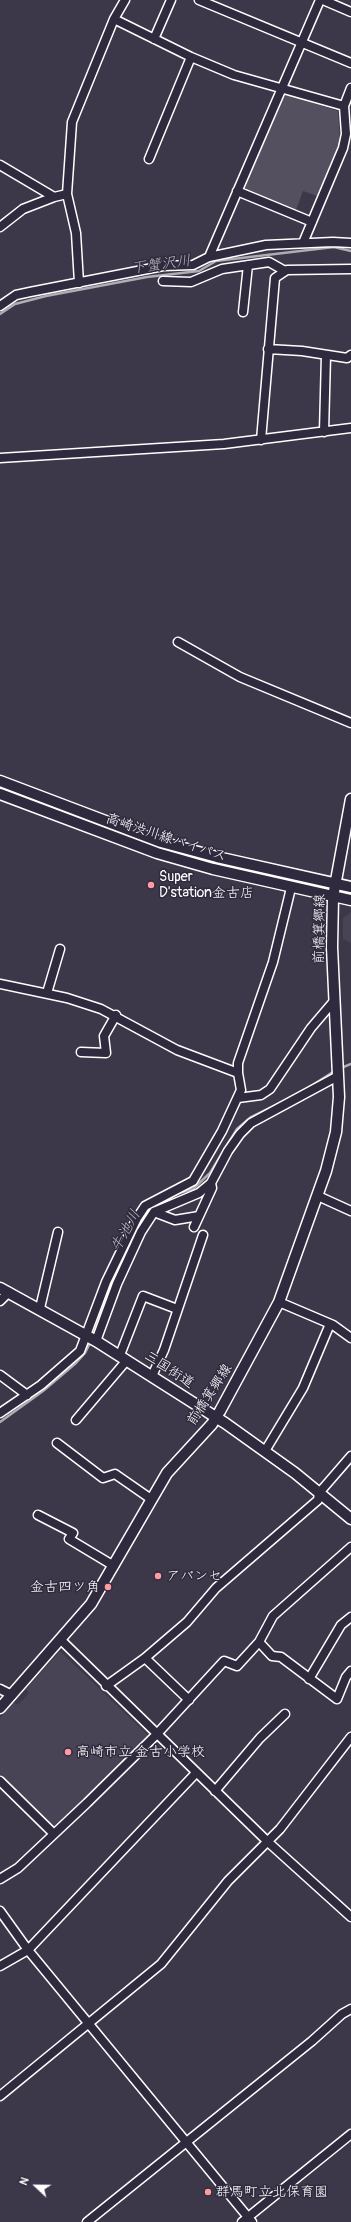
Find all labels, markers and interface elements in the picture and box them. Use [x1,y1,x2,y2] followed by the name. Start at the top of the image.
[130,252,192,278] water label: 下蟹沢川
[103,811,229,865] street label: 高崎渋川線バイパス
[159,869,254,902] place label: Super D'station金古店
[146,880,156,890] marker: Super D'station金古店
[311,894,329,964] street label: 前橋箕郷線
[107,1207,145,1255] water label: 牛池川
[141,1348,197,1392] street label: 三国街道
[184,1361,236,1429] street label: 前橋箕郷線
[166,1568,222,1584] place label: アバンセ
[153,1571,163,1581] marker: アバンセ
[30,1579,100,1595] place label: 金古四ツ角
[103,1582,113,1592] marker: 金古四ツ角
[76,1744,205,1760] place label: 高崎市立 金古小学校
[63,1747,73,1757] marker: 高崎市立 金古小学校
[16,2166,56,2206] north arrow
[17,2175,32,2187] text: N
[216,2184,328,2200] place label: 群馬町立北保育園
[203,2187,213,2197] marker: 群馬町立北保育園

